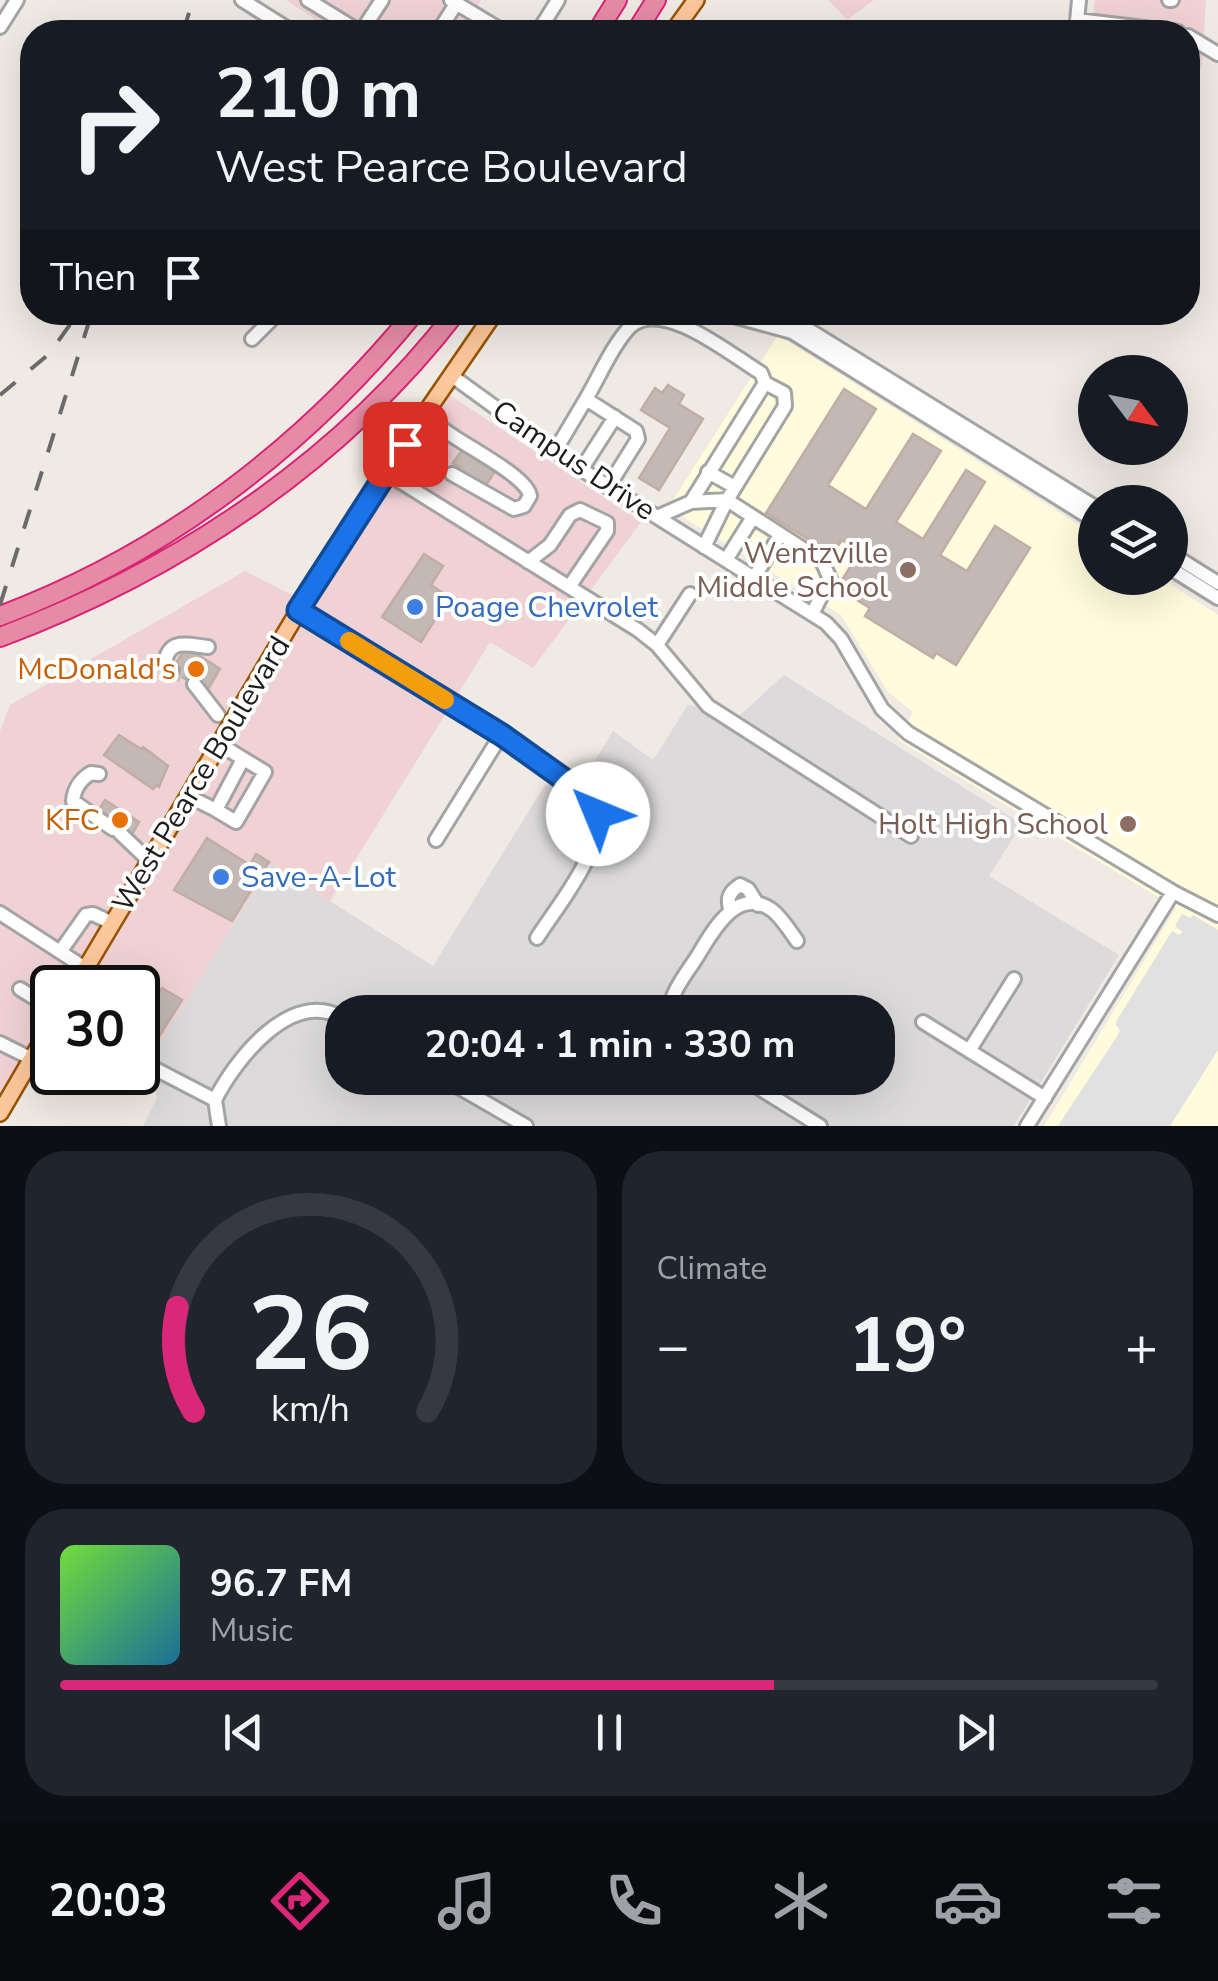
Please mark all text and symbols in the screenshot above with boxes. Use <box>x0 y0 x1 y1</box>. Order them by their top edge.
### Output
text: 210 m <box>215 46 421 142</box>
icon: right <box>50 60 180 190</box>
text: West Pearce Boulevard <box>215 137 688 198</box>
icon: arrive <box>156 250 211 305</box>
text: Then <box>50 252 136 303</box>
north arrow <box>1078 355 1188 465</box>
map controls <box>1078 355 1188 595</box>
street label: Campus Drive <box>484 391 663 530</box>
pin <box>363 402 448 487</box>
icon: arrive <box>378 417 433 472</box>
button: layers <box>1078 485 1188 595</box>
place label: Wentzville Middle School <box>696 533 888 608</box>
marker: Wentzville Middle School <box>897 559 919 581</box>
place label: Poage Chevrolet <box>435 587 659 628</box>
marker: Poage Chevrolet <box>404 596 426 618</box>
street label: West Pearce Boulevard <box>103 629 300 920</box>
place label: McDonald's <box>17 649 176 690</box>
marker: McDonald's <box>185 658 207 680</box>
position arrow <box>546 762 650 866</box>
place label: KFC <box>45 800 100 841</box>
place label: Holt High School <box>878 804 1108 845</box>
marker: KFC <box>109 809 131 831</box>
marker: Holt High School <box>1117 813 1139 835</box>
place label: Save-A-Lot <box>241 857 397 898</box>
marker: Save-A-Lot <box>210 866 232 888</box>
speed limit sign: 30 <box>30 965 160 1095</box>
text: 20:04 · 1 min · 330 m <box>425 1019 795 1070</box>
text: Climate <box>657 1247 767 1290</box>
text: 26 <box>248 1264 373 1406</box>
text: 19° <box>848 1295 966 1397</box>
text: − <box>657 1309 690 1384</box>
text: + <box>1125 1309 1158 1384</box>
text: km/h <box>271 1385 350 1434</box>
text: 96.7 FM <box>210 1558 352 1609</box>
text: Music <box>210 1609 293 1652</box>
icon: previous <box>216 1705 271 1760</box>
icon: pause <box>582 1705 637 1760</box>
icon: next <box>948 1705 1003 1760</box>
icon: directions <box>265 1866 335 1936</box>
icon: music <box>432 1866 502 1936</box>
icon: phone <box>599 1866 669 1936</box>
icon: climate <box>766 1866 836 1936</box>
icon: car <box>933 1866 1003 1936</box>
icon: filters <box>1099 1866 1169 1936</box>
text: 20:03 <box>48 1871 168 1932</box>

